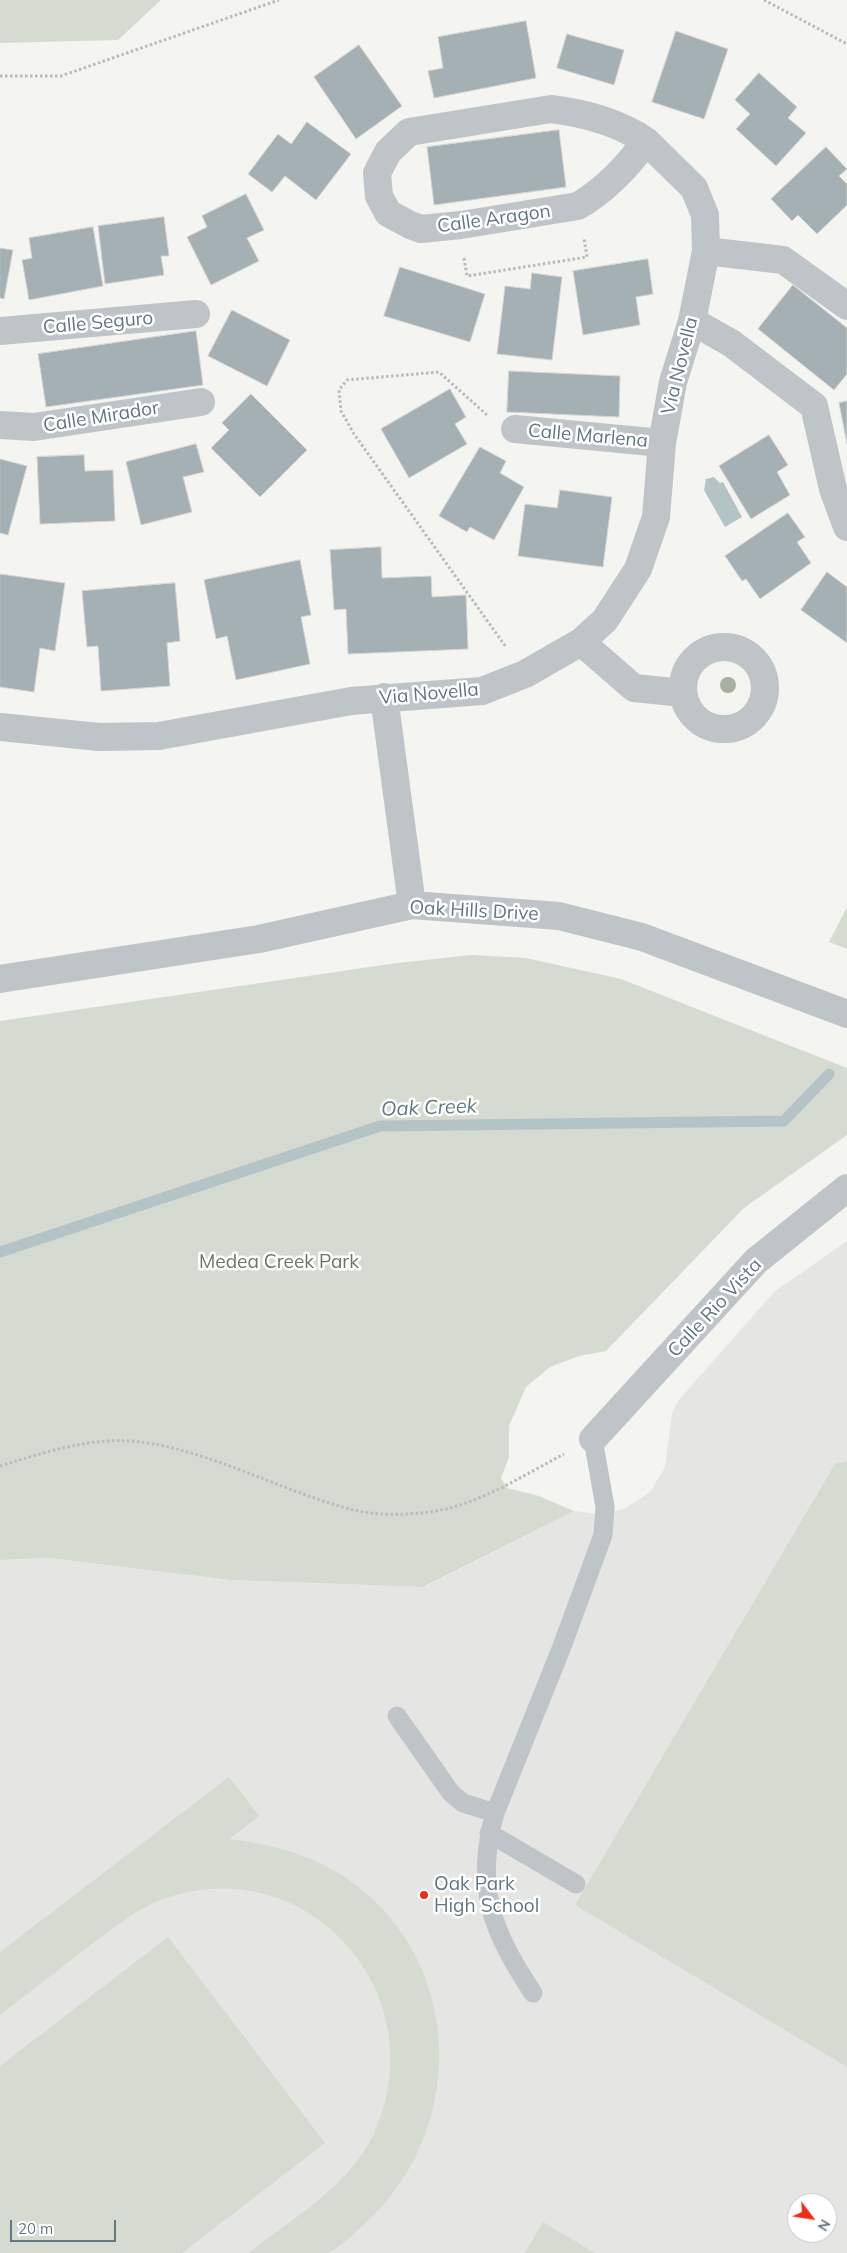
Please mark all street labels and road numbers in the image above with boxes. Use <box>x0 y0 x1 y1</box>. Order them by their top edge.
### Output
street label: Calle Aragon <box>436 200 552 238</box>
street label: Calle Seguro <box>42 307 154 339</box>
street label: Via Novella <box>657 315 703 417</box>
street label: Calle Mirador <box>42 397 160 437</box>
street label: Calle Marlena <box>527 419 649 453</box>
street label: Via Novella <box>378 678 480 710</box>
street label: Oak Hills Drive <box>409 896 539 926</box>
street label: Calle Rio Vista <box>663 1254 767 1362</box>

